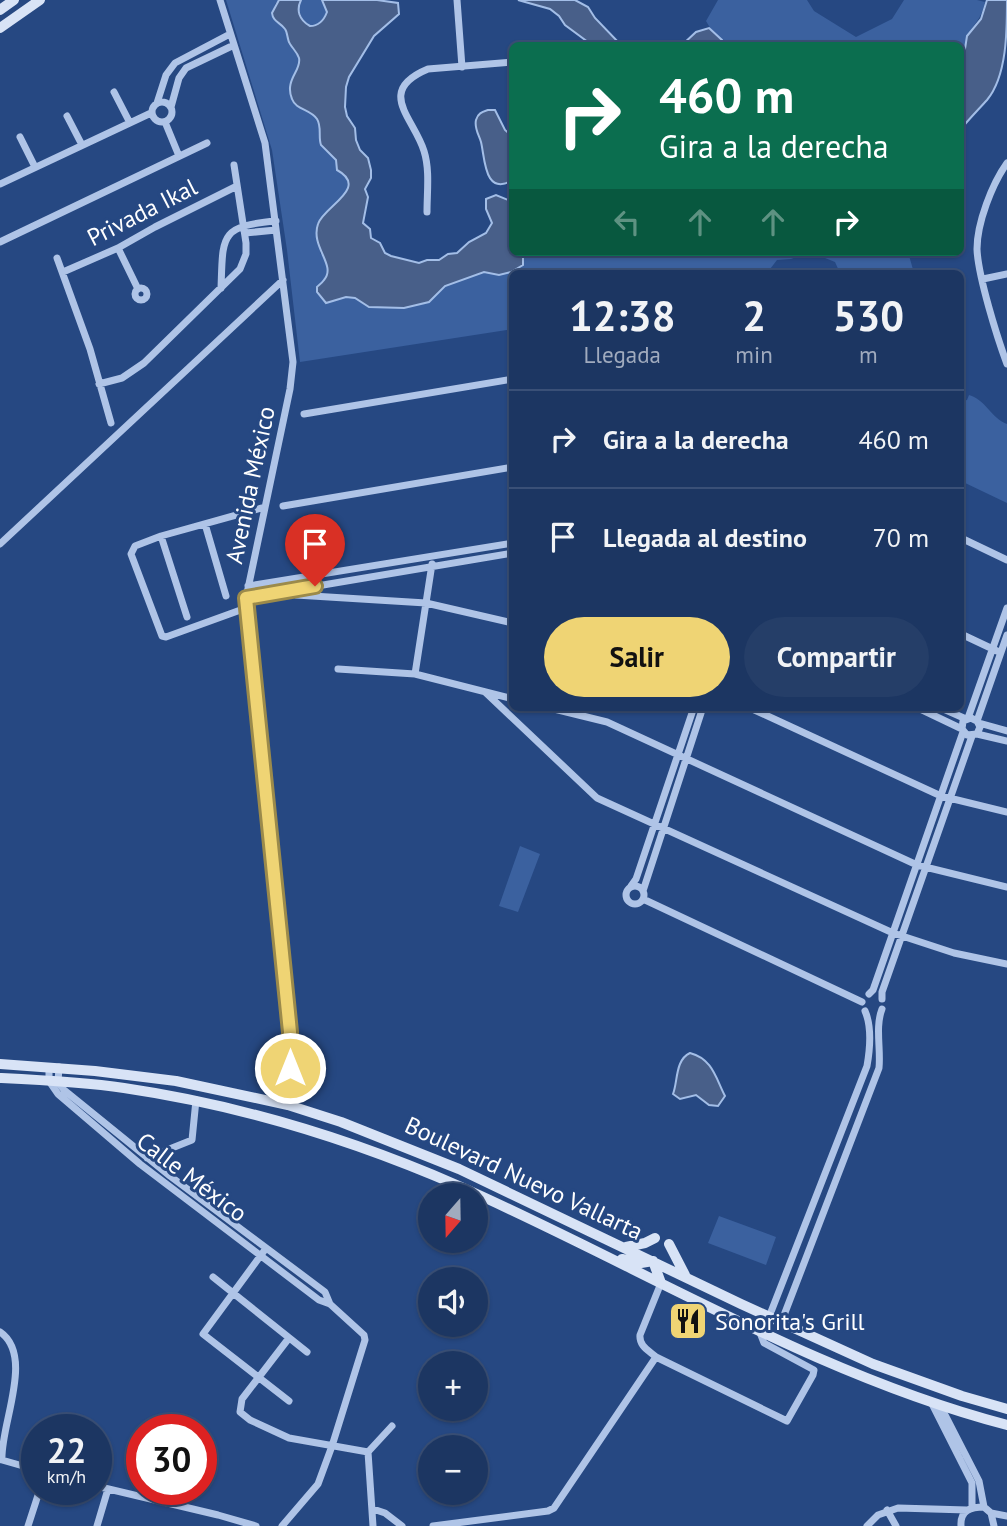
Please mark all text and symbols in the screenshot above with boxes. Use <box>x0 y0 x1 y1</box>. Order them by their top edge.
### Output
text: 460 m <box>659 63 794 127</box>
icon: right <box>544 70 635 161</box>
text: Gira a la derecha <box>659 125 889 167</box>
street label: Privada Ikal <box>82 171 202 253</box>
icon: left <box>608 203 646 241</box>
icon: ahead <box>681 203 719 241</box>
icon: ahead <box>754 203 792 241</box>
icon: right <box>827 203 865 241</box>
text: 12:38 <box>569 288 675 343</box>
text: 2 <box>742 288 766 343</box>
text: 530 <box>833 288 904 343</box>
text: Llegada <box>583 340 661 369</box>
text: min <box>735 340 773 369</box>
text: m <box>859 340 878 369</box>
street label: Avenida México <box>218 404 282 566</box>
icon: right <box>544 420 582 458</box>
text: Gira a la derecha <box>603 423 789 456</box>
text: 460 m <box>858 423 929 456</box>
pin <box>285 514 345 586</box>
icon: arrive <box>544 518 582 556</box>
text: Llegada al destino <box>603 521 807 554</box>
text: 70 m <box>873 521 929 554</box>
icon: arrive <box>296 525 334 563</box>
button: Salir <box>544 617 730 697</box>
button: Compartir <box>744 617 929 697</box>
position arrow <box>253 1031 327 1105</box>
street label: Boulevard Nuevo Vallarta <box>400 1109 648 1247</box>
street label: Calle México <box>131 1125 253 1229</box>
north arrow <box>418 1183 488 1253</box>
map controls <box>418 1183 488 1505</box>
button: sound <box>418 1267 488 1337</box>
restaurant icon: Sonorita's Grill <box>667 1300 709 1342</box>
place label: Sonorita's Grill <box>715 1306 865 1337</box>
button: + <box>418 1351 488 1421</box>
speed limit sign: 30 <box>126 1414 217 1505</box>
text: 22 <box>47 1427 86 1473</box>
button: − <box>418 1435 488 1505</box>
text: km/h <box>47 1465 86 1488</box>

